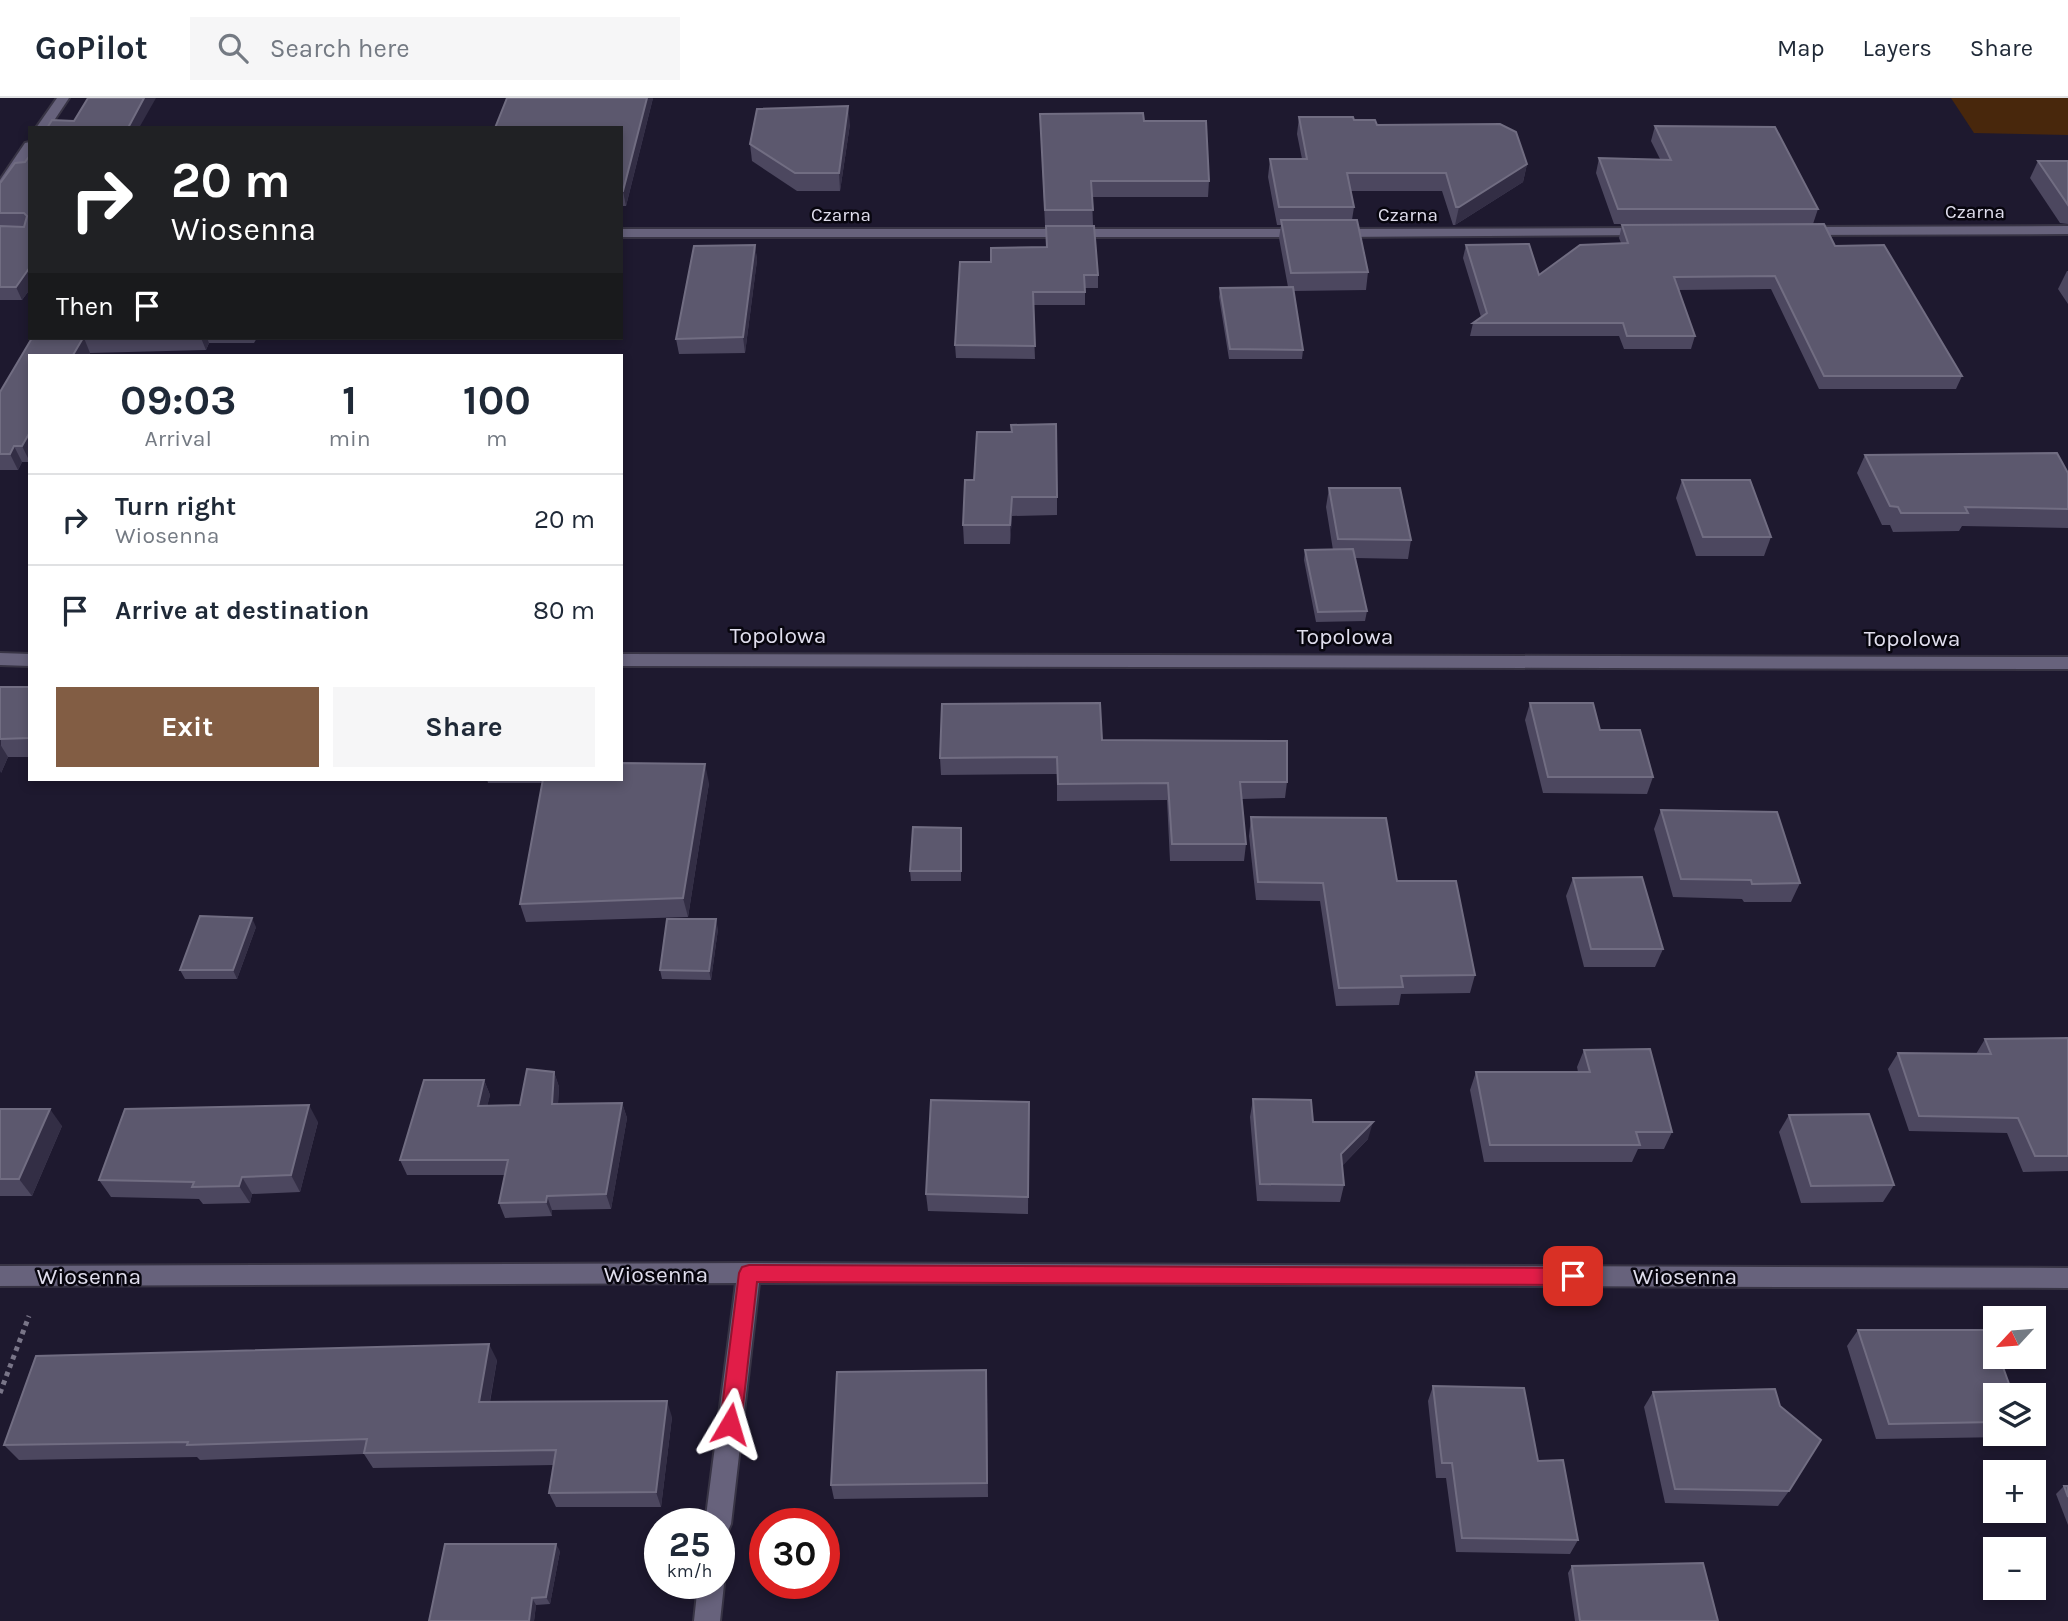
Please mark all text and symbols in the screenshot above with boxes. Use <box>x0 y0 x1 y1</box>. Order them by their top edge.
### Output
search box <box>190 17 680 80</box>
text: GoPilot <box>35 29 148 67</box>
icon: search <box>214 29 252 67</box>
text: Search here <box>270 33 410 64</box>
text: Map <box>1777 34 1825 62</box>
text: Layers <box>1863 34 1932 62</box>
text: Share <box>1970 34 2033 62</box>
text: 20 m <box>171 152 291 209</box>
icon: right <box>56 154 147 245</box>
street label: Czarna <box>1945 201 2005 223</box>
street label: Czarna <box>811 204 871 226</box>
street label: Czarna <box>1378 204 1438 226</box>
text: Wiosenna <box>171 211 316 248</box>
icon: arrive <box>128 287 166 325</box>
text: Then <box>56 291 114 322</box>
text: 09:03 <box>120 375 236 425</box>
text: 1 <box>342 375 357 425</box>
text: 100 <box>463 375 531 425</box>
text: Arrival <box>145 425 212 452</box>
text: min <box>328 425 371 452</box>
text: m <box>486 425 508 452</box>
text: Turn right <box>115 491 236 522</box>
icon: right <box>56 501 94 539</box>
text: 20 m <box>534 504 595 535</box>
text: Wiosenna <box>115 522 219 549</box>
icon: arrive <box>56 592 94 630</box>
text: Arrive at destination <box>115 595 369 626</box>
text: 80 m <box>533 595 595 626</box>
street label: Topolowa <box>730 622 826 649</box>
street label: Topolowa <box>1297 623 1393 650</box>
street label: Topolowa <box>1864 625 1960 652</box>
button: Exit <box>56 687 319 767</box>
button: Share <box>333 687 595 767</box>
pin <box>1543 1246 1603 1306</box>
icon: arrive <box>1554 1257 1592 1295</box>
street label: Wiosenna <box>604 1261 708 1288</box>
street label: Wiosenna <box>37 1263 141 1290</box>
street label: Wiosenna <box>1633 1263 1737 1290</box>
north arrow <box>1983 1306 2046 1368</box>
map controls <box>1983 1306 2046 1600</box>
button: layers <box>1983 1383 2046 1446</box>
position arrow <box>693 1387 767 1461</box>
button: + <box>1983 1460 2046 1523</box>
speed limit sign: 30 <box>749 1508 840 1599</box>
text: 25 <box>669 1524 710 1565</box>
button: − <box>1983 1537 2046 1600</box>
text: km/h <box>667 1560 712 1582</box>

